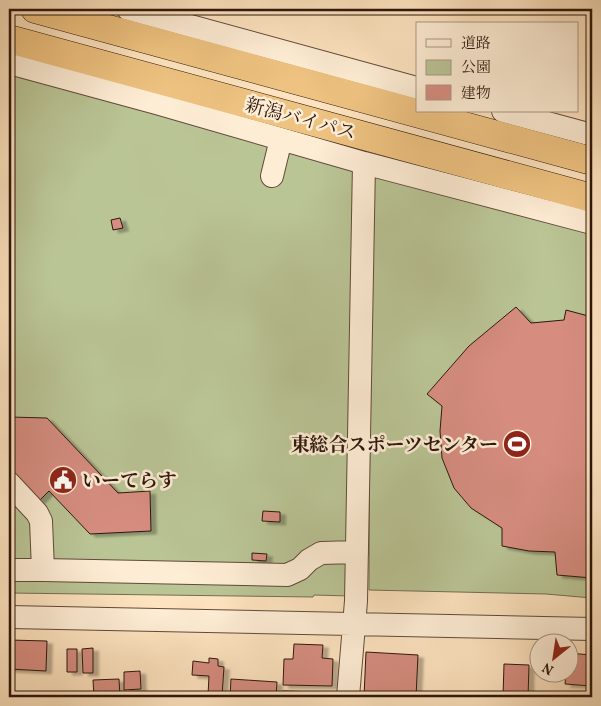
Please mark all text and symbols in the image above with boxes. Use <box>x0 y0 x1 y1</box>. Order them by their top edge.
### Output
legend <box>416 22 578 112</box>
text: 道路 <box>461 34 491 55</box>
text: 公園 <box>461 58 491 79</box>
text: 建物 <box>461 84 491 105</box>
street label: 新潟バイパス <box>242 93 359 147</box>
sports icon: 東総合スポーツセンター <box>502 429 532 459</box>
place label: 東総合スポーツセンター <box>291 433 498 459</box>
public building icon: いーてらす <box>48 465 78 495</box>
place label: いーてらす <box>82 469 177 495</box>
north arrow <box>528 634 578 684</box>
text: N <box>539 657 557 679</box>

